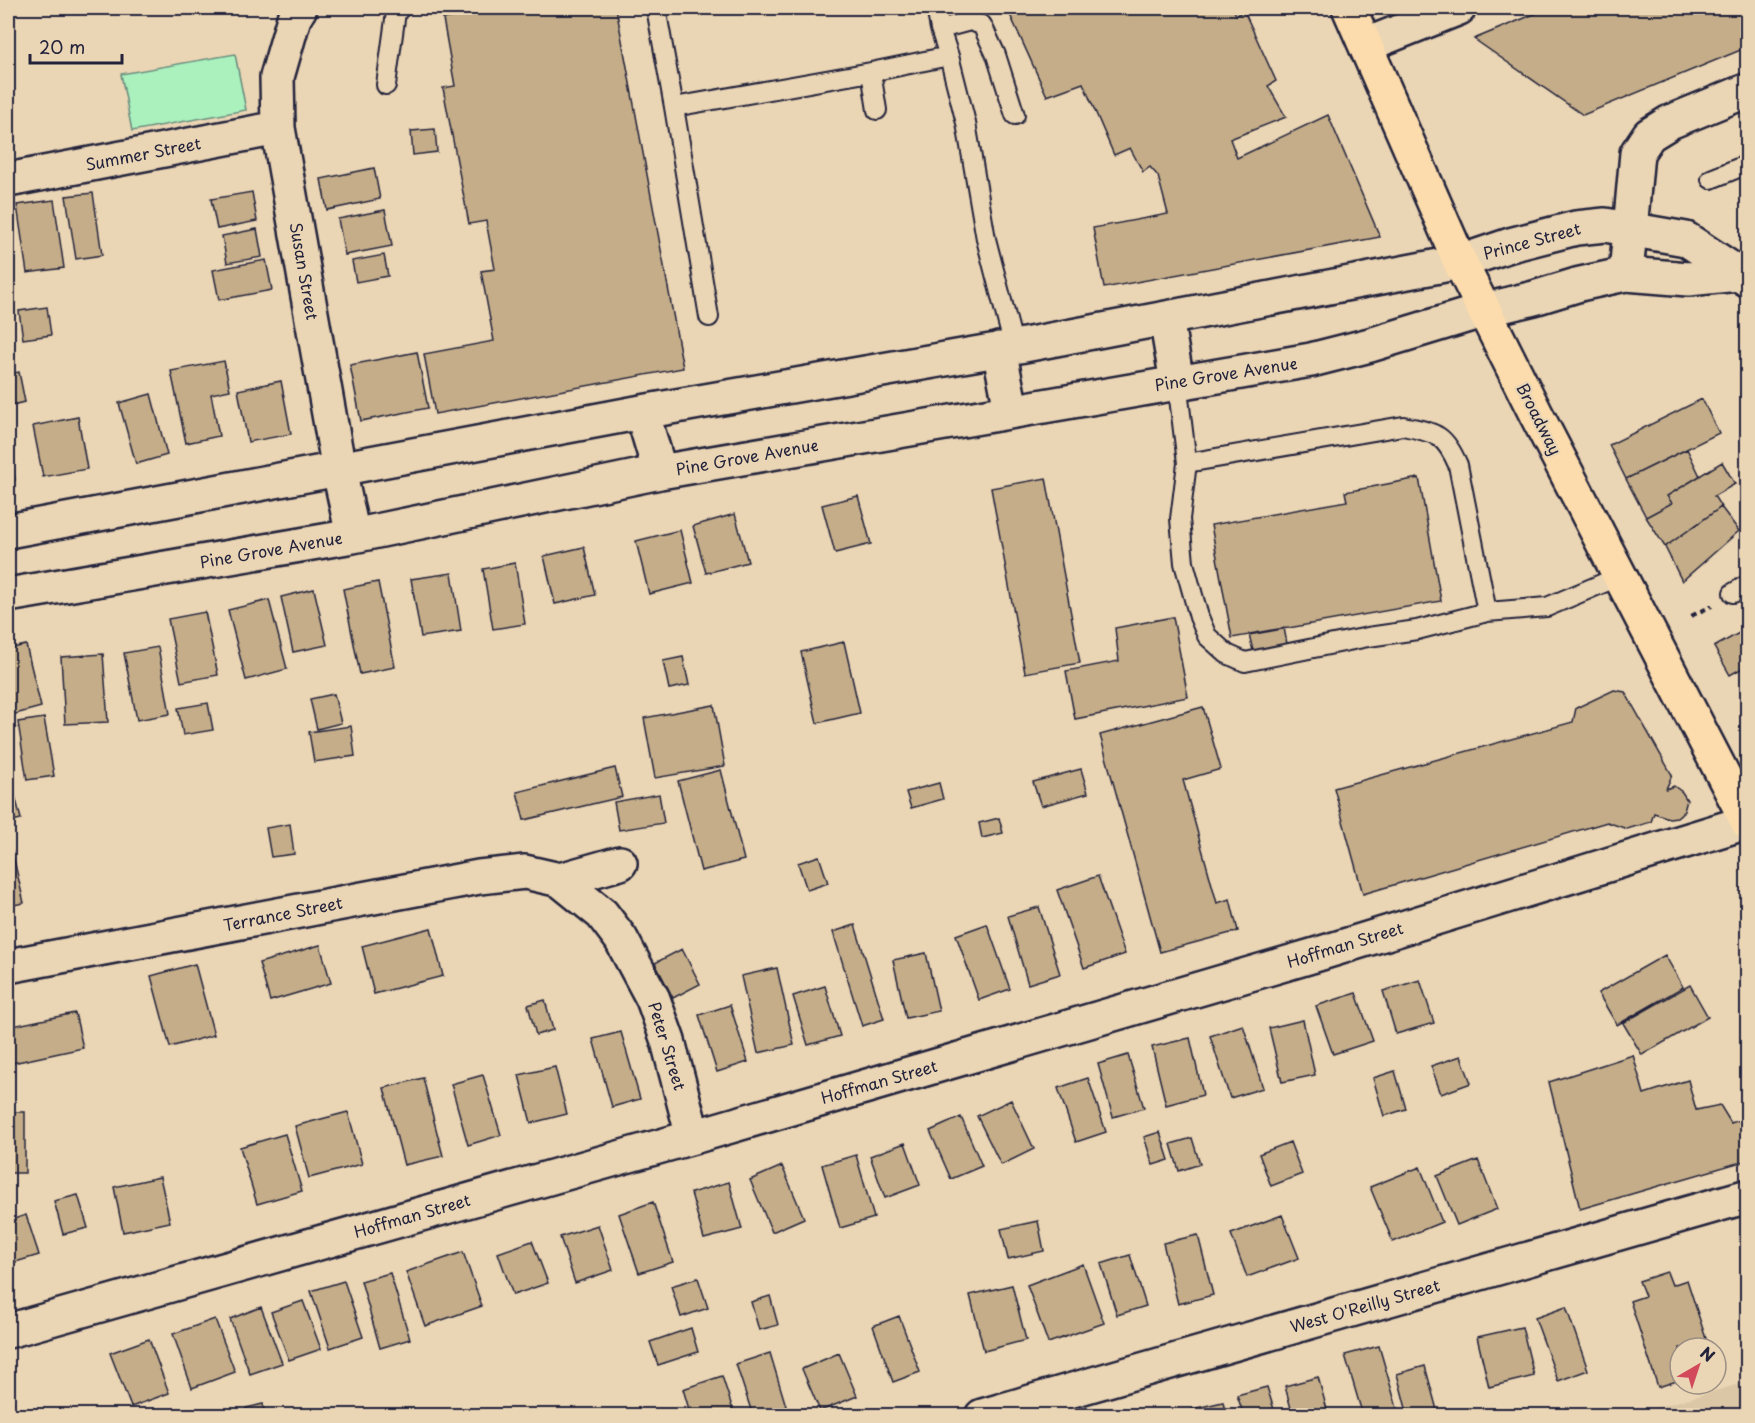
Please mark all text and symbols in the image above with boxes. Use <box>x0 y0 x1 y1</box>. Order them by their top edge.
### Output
scale bar <box>30 27 122 65</box>
text: 20 m <box>39 33 85 60</box>
street label: Summer Street <box>83 130 203 176</box>
street label: Prince Street <box>1480 215 1583 265</box>
street label: Susan Street <box>285 220 325 322</box>
street label: Pine Grove Avenue <box>1153 350 1299 396</box>
street label: Broadway <box>1511 378 1568 459</box>
street label: Pine Grove Avenue <box>674 432 820 480</box>
street label: Pine Grove Avenue <box>198 525 344 573</box>
street label: Terrance Street <box>221 890 345 936</box>
street label: Hoffman Street <box>1284 915 1406 973</box>
street label: Peter Street <box>643 998 693 1093</box>
street label: Hoffman Street <box>818 1053 940 1109</box>
street label: Hoffman Street <box>351 1187 473 1243</box>
street label: West O'Reilly Street <box>1287 1272 1443 1338</box>
north arrow <box>1668 1336 1728 1396</box>
text: N <box>1696 1340 1721 1367</box>

